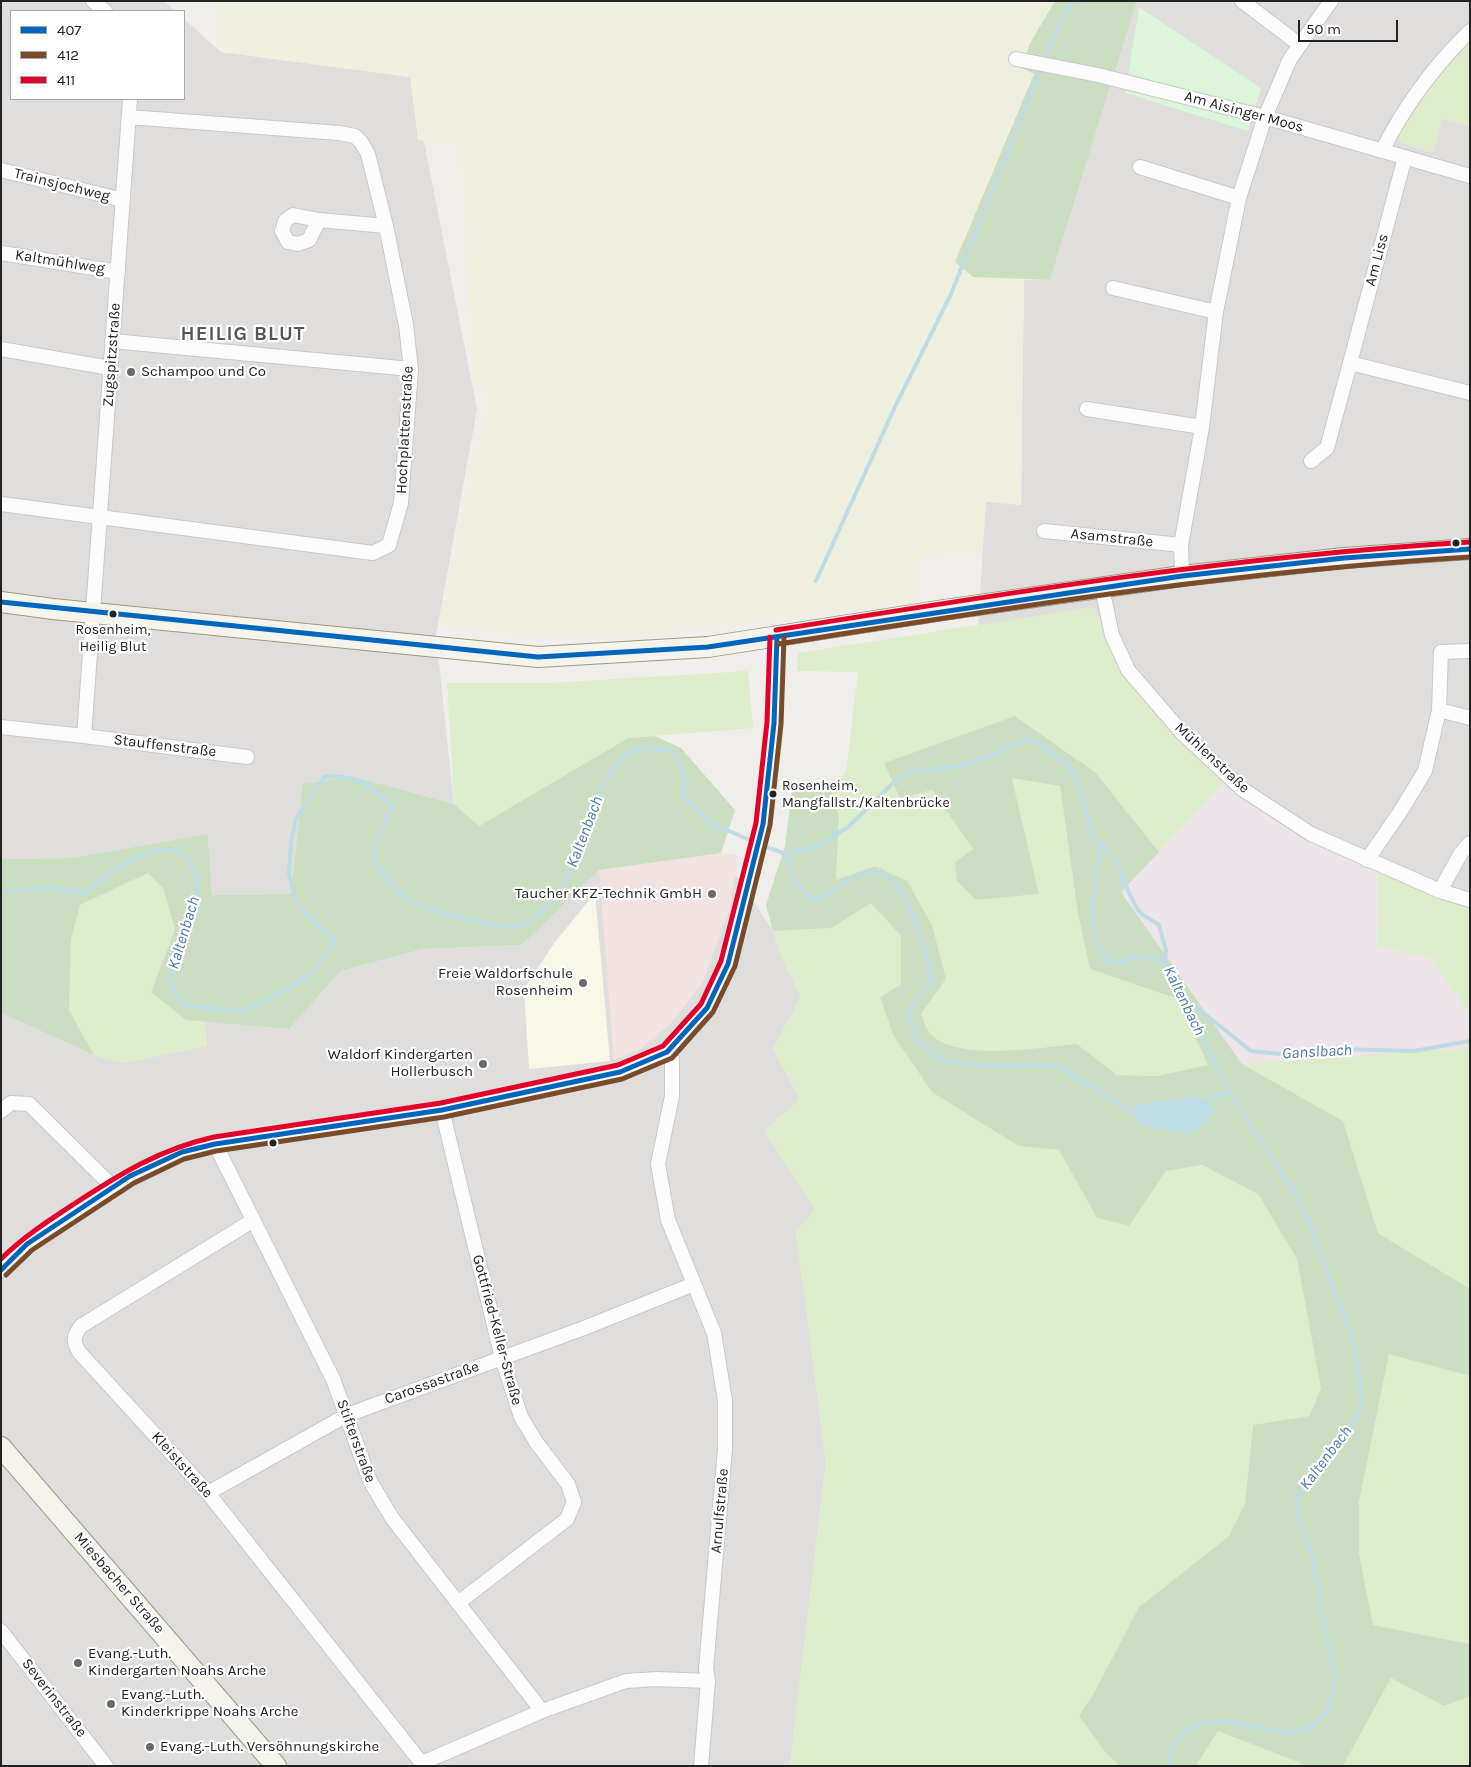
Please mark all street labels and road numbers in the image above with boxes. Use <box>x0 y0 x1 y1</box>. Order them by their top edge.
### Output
street label: Am Aisinger Moos <box>1182 87 1306 137</box>
street label: Trainsjochweg <box>12 164 112 206</box>
street label: Am Liss <box>1361 232 1393 288</box>
street label: Kaltmühlweg <box>14 246 106 278</box>
street label: Zugspitzstraße <box>99 302 125 408</box>
street label: Hochplattenstraße <box>393 365 417 495</box>
street label: Asamstraße <box>1070 525 1154 551</box>
street label: Mühlenstraße <box>1171 719 1253 797</box>
street label: Stauffenstraße <box>113 731 217 761</box>
street label: Gottfried-Keller-Straße <box>468 1253 526 1407</box>
street label: Carossastraße <box>382 1358 482 1408</box>
street label: Stifterstraße <box>333 1397 379 1485</box>
street label: Kleiststraße <box>148 1428 216 1502</box>
street label: Arnulfstraße <box>707 1468 733 1554</box>
street label: Miesbacher Straße <box>70 1529 168 1637</box>
street label: Severinstraße <box>18 1655 90 1741</box>

